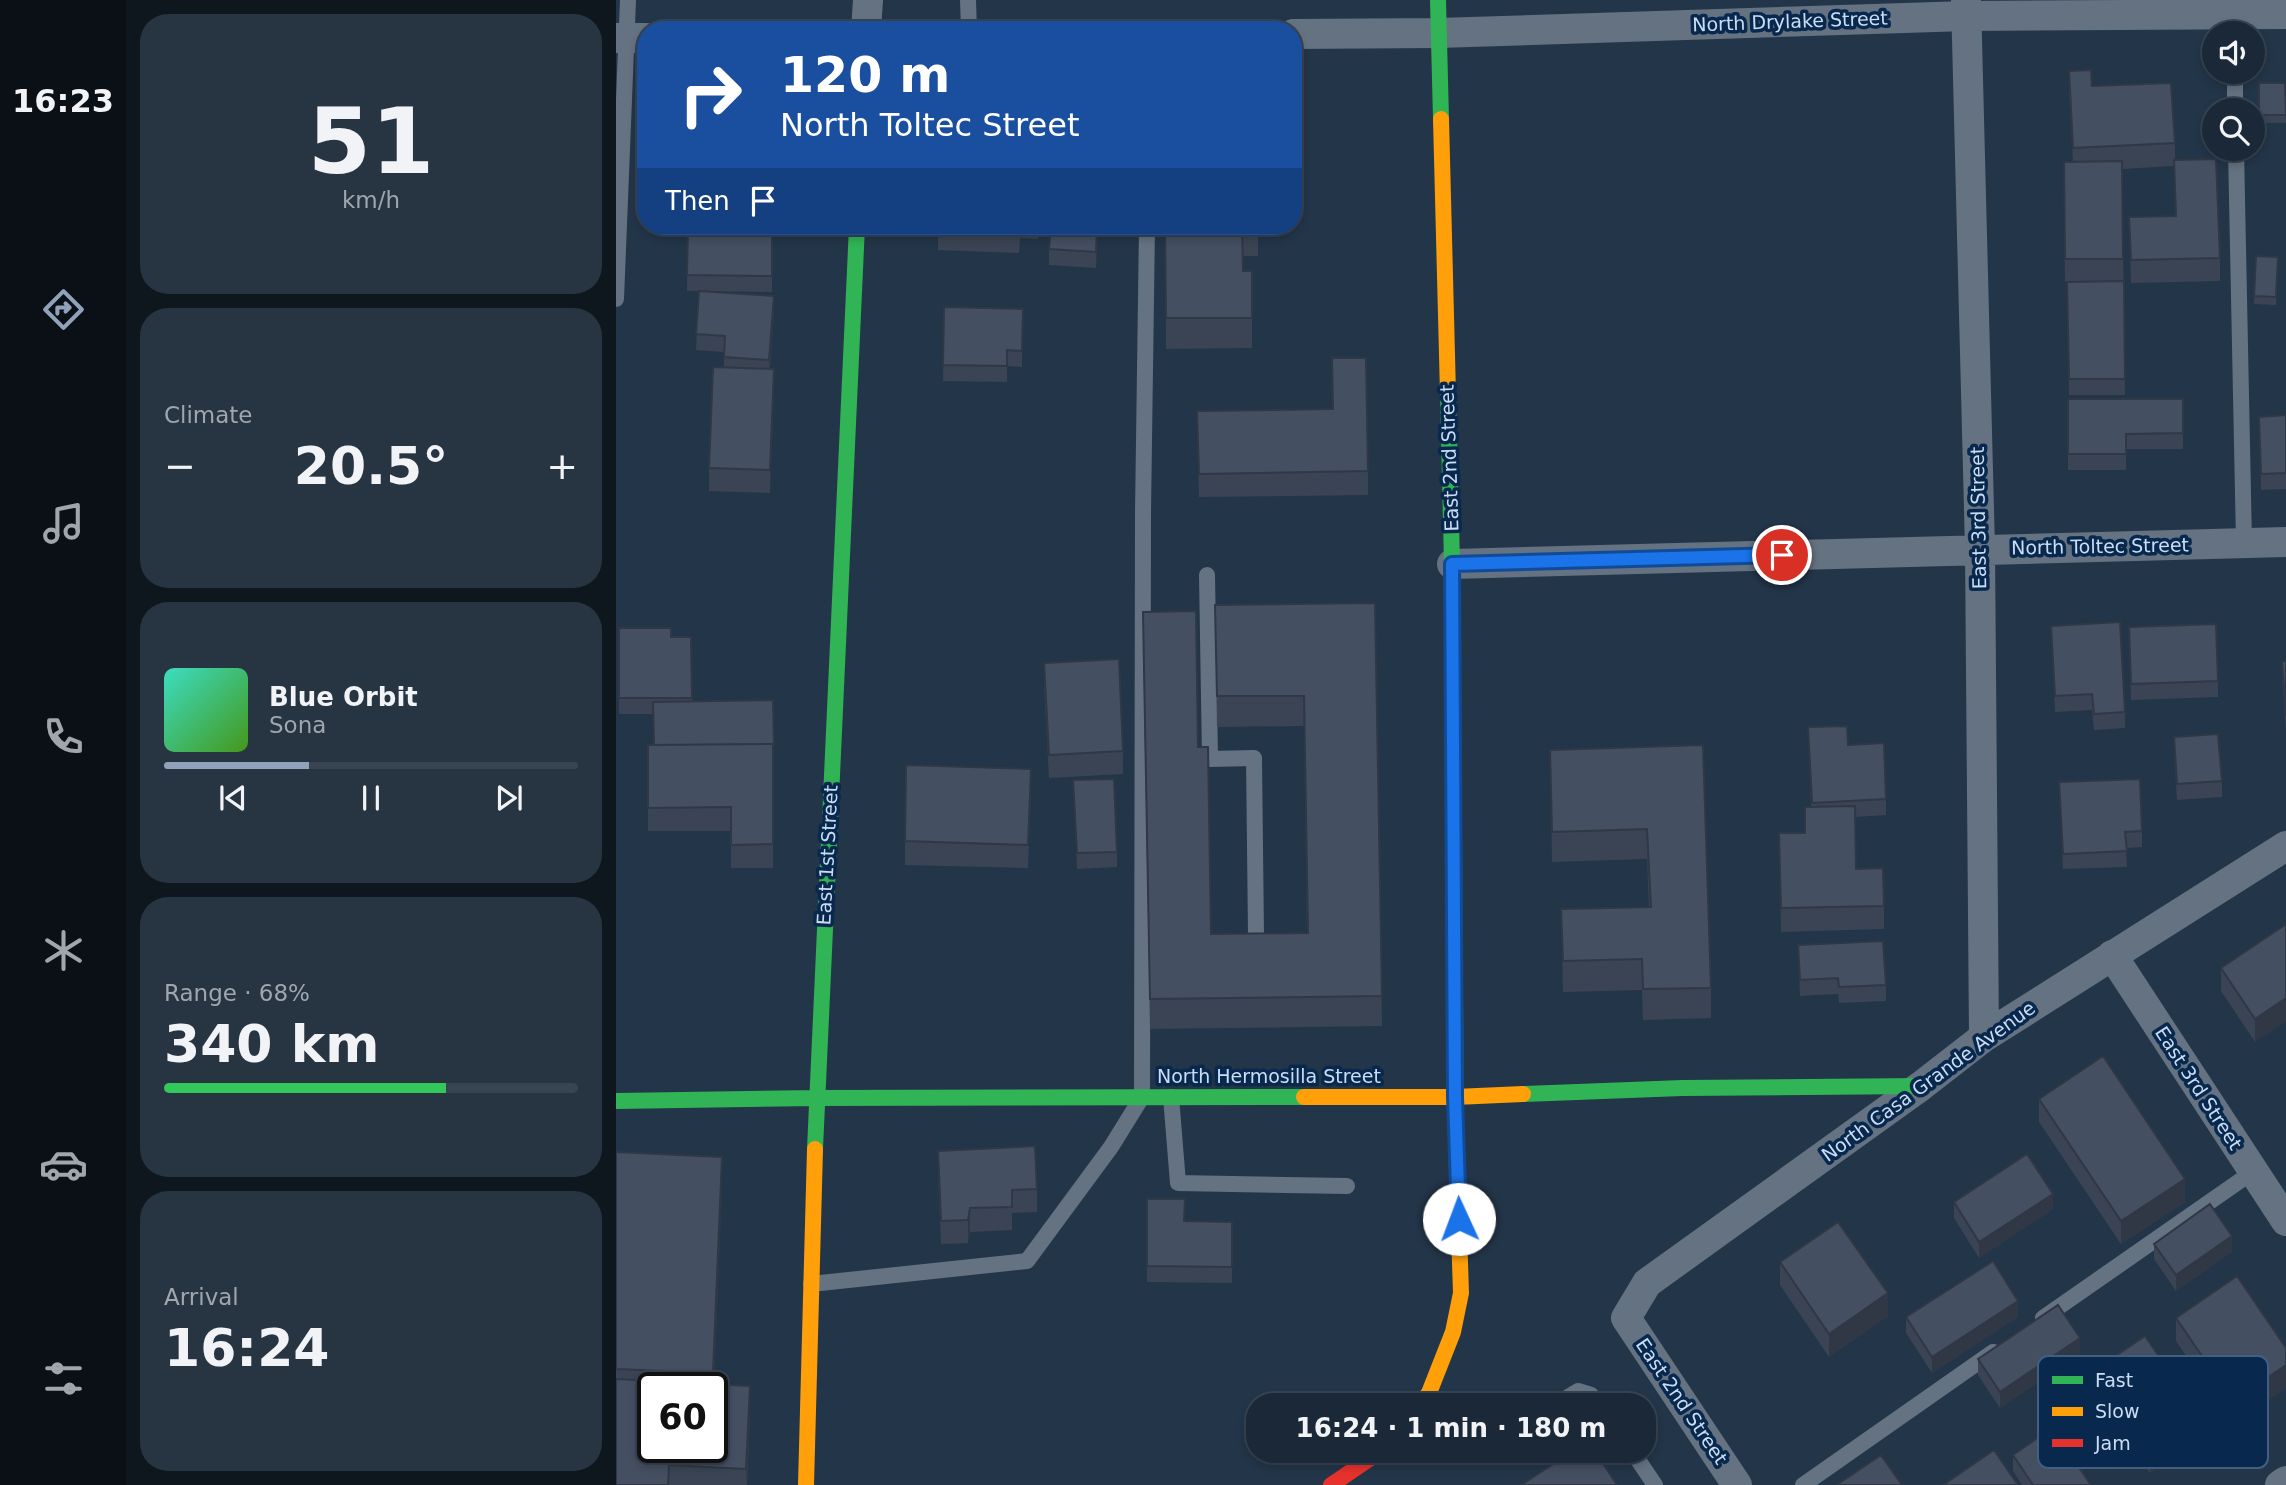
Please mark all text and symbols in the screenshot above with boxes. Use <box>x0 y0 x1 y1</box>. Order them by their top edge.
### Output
street label: North Drylake Street <box>1692 7 1888 35</box>
map controls <box>2202 21 2265 161</box>
button: sound <box>2202 21 2265 84</box>
text: 120 m <box>780 47 950 104</box>
icon: right <box>665 49 756 140</box>
text: 16:23 <box>12 82 114 120</box>
text: 51 <box>308 89 434 194</box>
button: search <box>2202 98 2265 161</box>
text: North Toltec Street <box>780 106 1079 144</box>
icon: arrive <box>744 182 782 220</box>
text: Then <box>665 186 730 216</box>
text: km/h <box>342 187 400 213</box>
icon: directions <box>39 285 88 334</box>
street label: East 2nd Street <box>1435 384 1463 532</box>
text: Climate <box>164 402 253 428</box>
text: 20.5° <box>294 436 448 496</box>
text: − <box>164 444 196 488</box>
text: + <box>546 444 578 488</box>
street label: East 3rd Street <box>1966 447 1990 589</box>
icon: music <box>39 499 88 548</box>
pin <box>1752 525 1812 585</box>
street label: North Toltec Street <box>2011 533 2189 559</box>
icon: arrive <box>1763 536 1801 574</box>
text: Blue Orbit <box>269 682 418 712</box>
icon: phone <box>39 712 88 761</box>
text: Sona <box>269 712 326 738</box>
icon: previous <box>214 779 252 817</box>
icon: pause <box>352 779 390 817</box>
icon: next <box>490 779 528 817</box>
street label: East 1st Street <box>812 784 842 926</box>
icon: climate <box>39 926 88 975</box>
text: Range · 68% <box>164 980 310 1006</box>
street label: North Casa Grande Avenue <box>1817 996 2039 1166</box>
text: 340 km <box>164 1014 379 1074</box>
street label: East 3rd Street <box>2151 1022 2247 1154</box>
street label: North Hermosilla Street <box>1157 1065 1381 1087</box>
icon: car <box>39 1140 88 1189</box>
position arrow <box>1422 1182 1496 1256</box>
text: Arrival <box>164 1284 239 1310</box>
text: 16:24 <box>164 1318 330 1378</box>
street label: East 2nd Street <box>1632 1334 1732 1468</box>
icon: filters <box>39 1354 88 1403</box>
legend <box>2038 1356 2268 1468</box>
text: Fast <box>2095 1369 2133 1391</box>
speed limit sign: 60 <box>637 1372 728 1463</box>
text: Slow <box>2095 1400 2140 1422</box>
text: 16:24 · 1 min · 180 m <box>1296 1413 1606 1443</box>
text: Jam <box>2094 1432 2131 1454</box>

